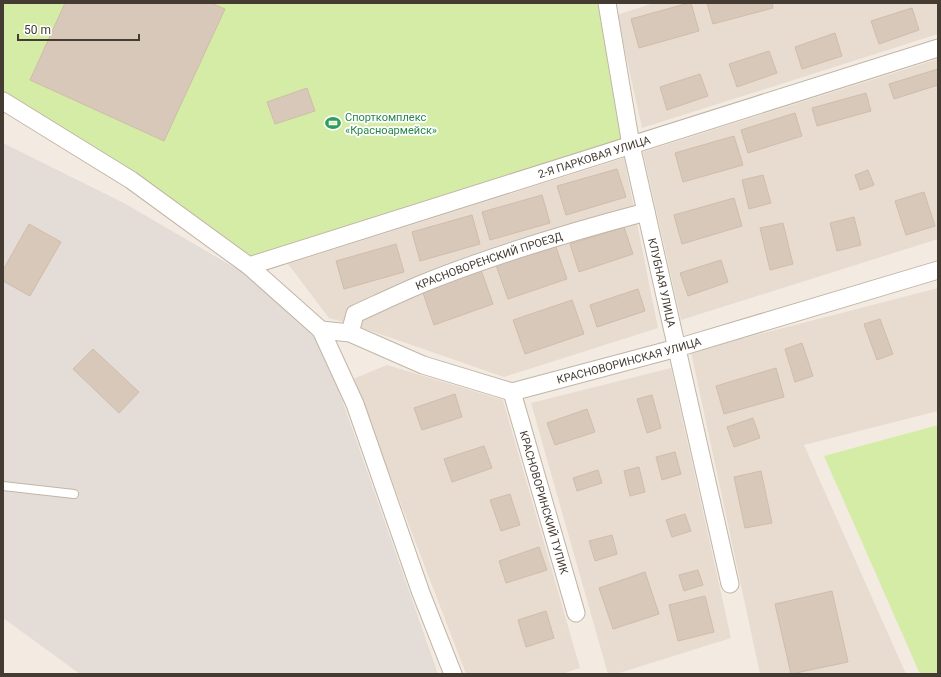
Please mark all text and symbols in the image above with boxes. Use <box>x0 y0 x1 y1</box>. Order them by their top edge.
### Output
scale bar <box>18 16 139 42</box>
text: 50 m <box>24 23 51 37</box>
place label: Спорткомплекс «Красноармейск» <box>345 111 437 137</box>
sports icon: Спорткомплекс «Красноармейск» <box>324 114 342 132</box>
street label: 2-Я ПАРКОВАЯ УЛИЦА <box>536 133 653 181</box>
street label: КРАСНОВОРЕНСКИЙ ПРОЕЗД <box>414 229 564 292</box>
street label: КЛУБНАЯ УЛИЦА <box>646 237 679 329</box>
street label: КРАСНОВОРИНСКАЯ УЛИЦА <box>555 334 703 386</box>
street label: КРАСНОВОРИНСКИЙ ТУПИК <box>517 429 571 577</box>

